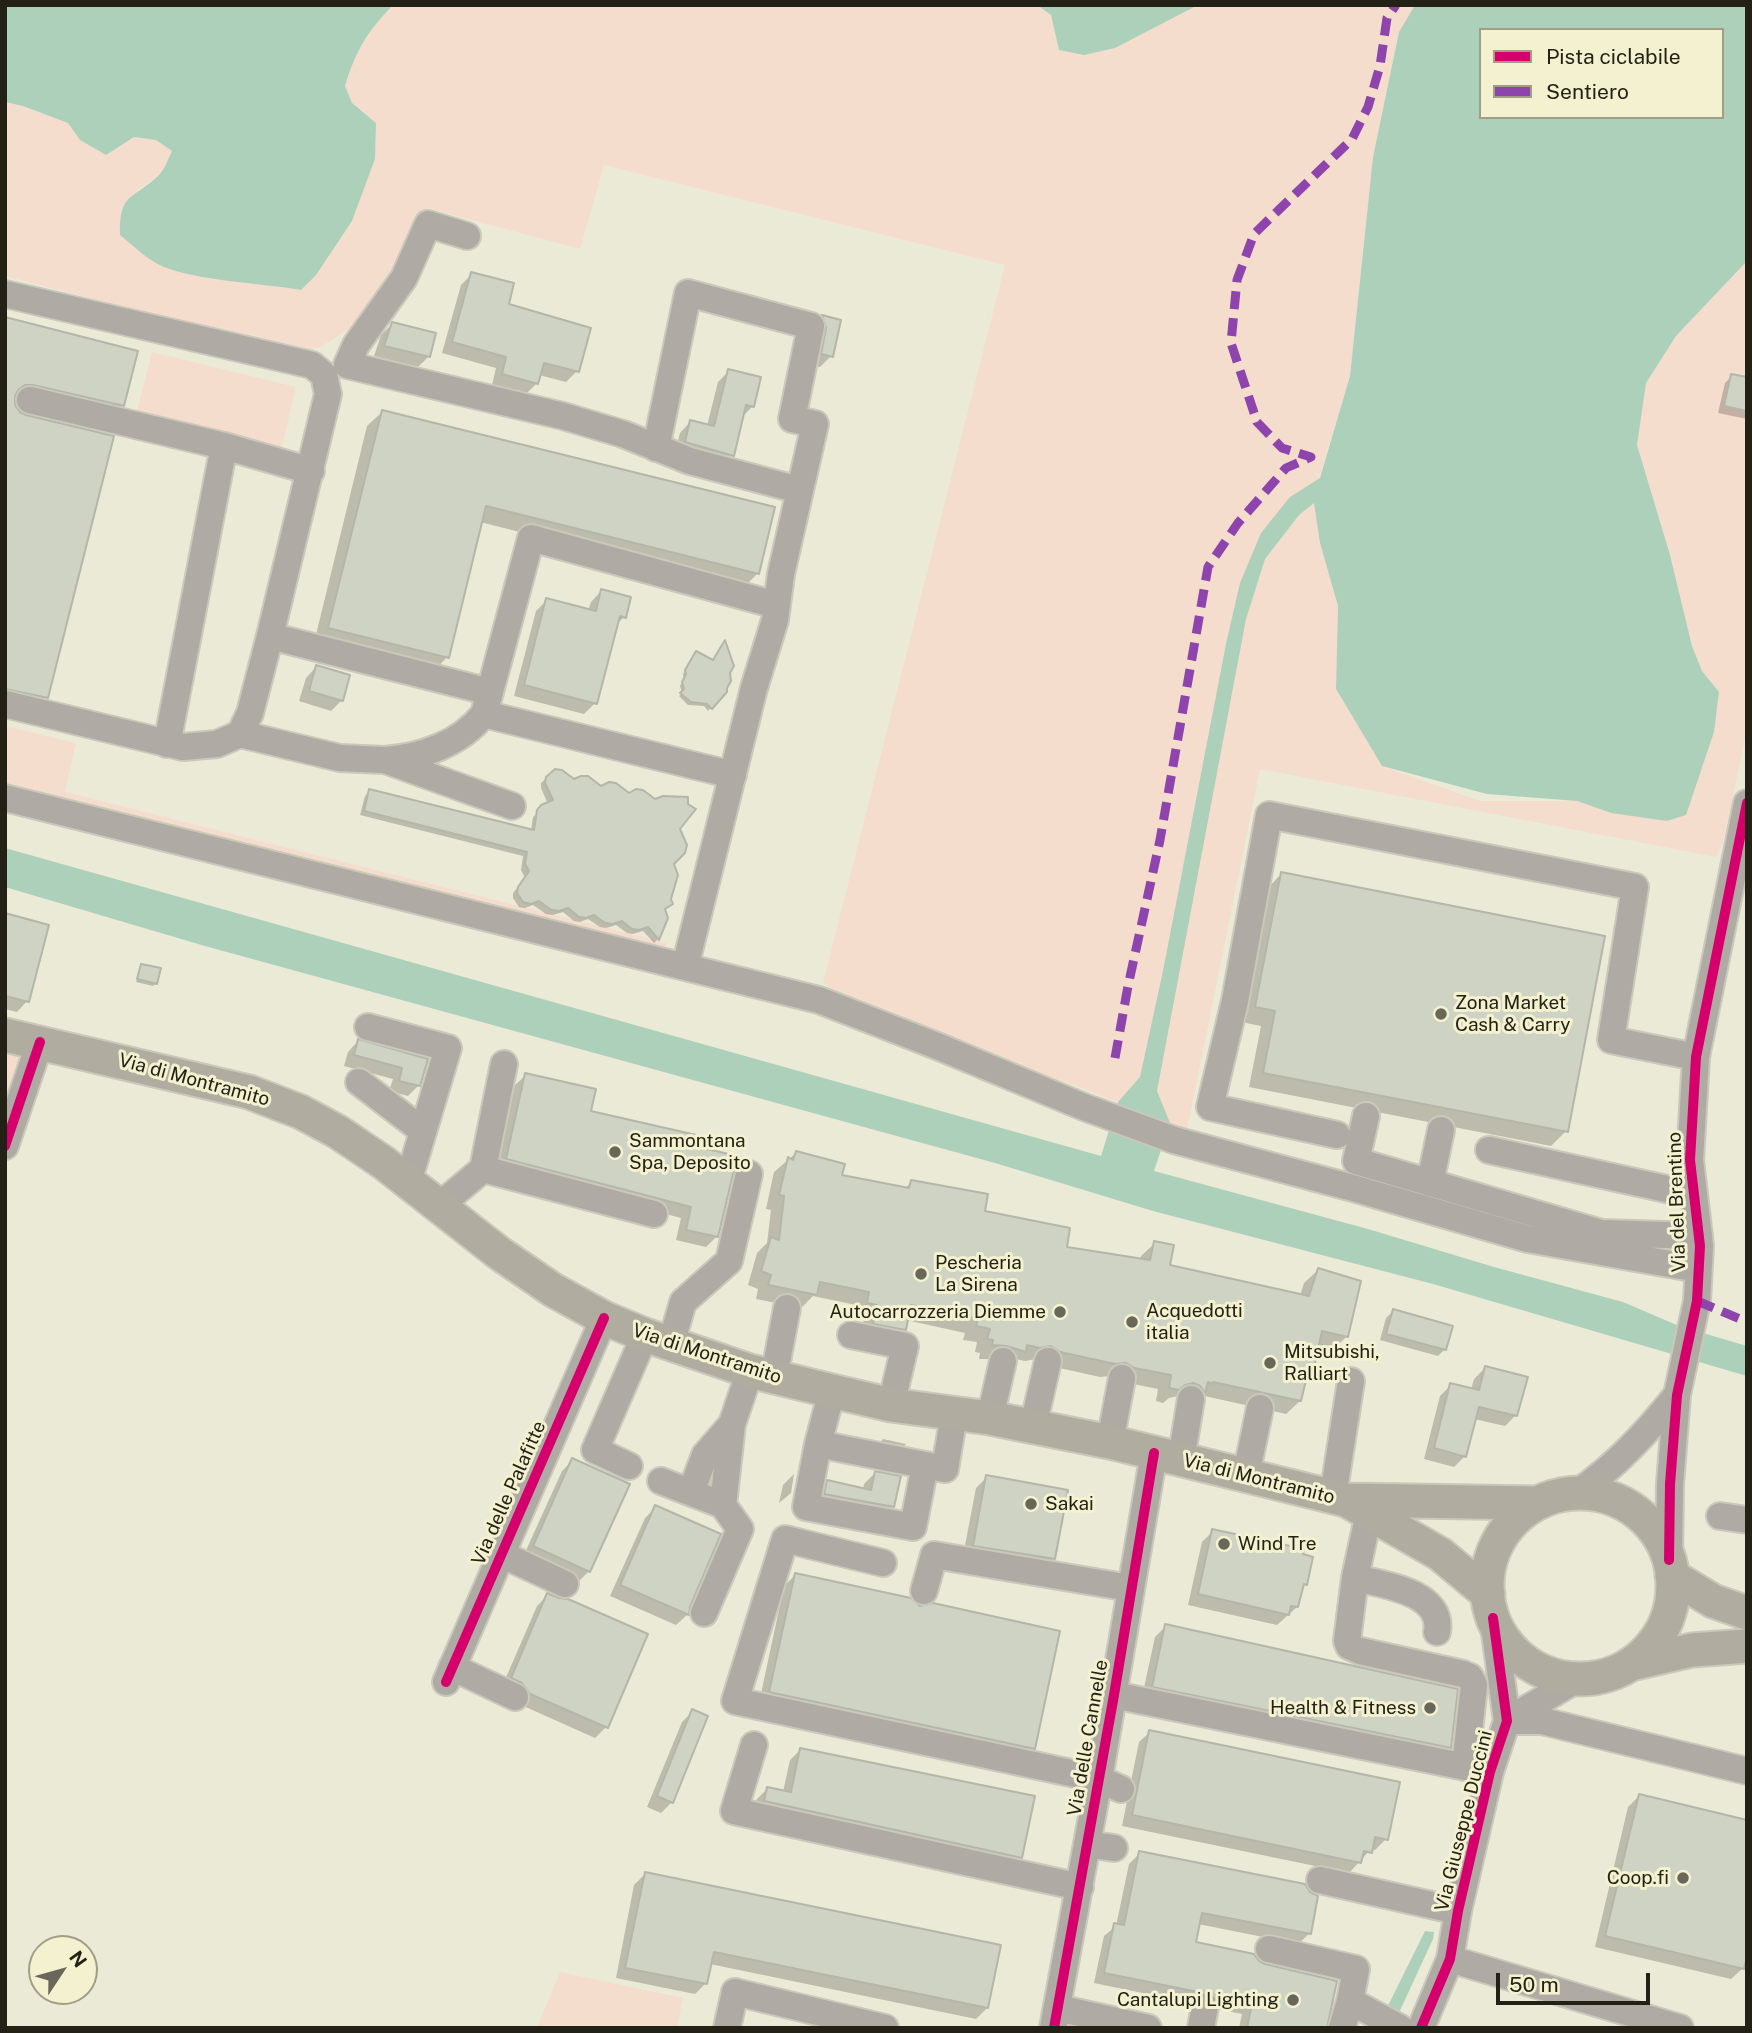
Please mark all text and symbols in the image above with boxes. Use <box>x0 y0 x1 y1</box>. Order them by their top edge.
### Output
legend <box>1479 28 1724 119</box>
text: Pista ciclabile <box>1546 44 1681 69</box>
text: Sentiero <box>1546 79 1629 104</box>
place label: Zona Market Cash & Carry <box>1455 992 1570 1036</box>
marker: Zona Market Cash & Carry <box>1433 1006 1449 1022</box>
street label: Via di Montramito <box>116 1049 272 1111</box>
place label: Sammontana Spa, Deposito <box>629 1130 751 1174</box>
street label: Via del Brentino <box>1663 1131 1691 1273</box>
marker: Sammontana Spa, Deposito <box>607 1144 623 1160</box>
place label: Pescheria La Sirena <box>935 1252 1022 1296</box>
marker: Pescheria La Sirena <box>913 1266 929 1282</box>
place label: Acquedotti italia <box>1146 1300 1243 1344</box>
place label: Autocarrozzeria Diemme <box>829 1301 1046 1323</box>
marker: Autocarrozzeria Diemme <box>1052 1304 1068 1320</box>
marker: Acquedotti italia <box>1124 1314 1140 1330</box>
street label: Via di Montramito <box>630 1319 784 1389</box>
place label: Mitsubishi, Ralliart <box>1284 1341 1380 1385</box>
marker: Mitsubishi, Ralliart <box>1262 1355 1278 1371</box>
street label: Via delle Palafitte <box>467 1417 551 1569</box>
street label: Via di Montramito <box>1181 1449 1337 1509</box>
place label: Sakai <box>1045 1493 1094 1515</box>
marker: Sakai <box>1023 1496 1039 1512</box>
place label: Wind Tre <box>1238 1533 1317 1555</box>
marker: Wind Tre <box>1216 1536 1232 1552</box>
street label: Via delle Cannelle <box>1063 1658 1113 1818</box>
place label: Health & Fitness <box>1270 1697 1416 1719</box>
marker: Health & Fitness <box>1422 1700 1438 1716</box>
street label: Via Giuseppe Duccini <box>1430 1728 1498 1914</box>
place label: Coop.fi <box>1607 1867 1669 1889</box>
marker: Coop.fi <box>1675 1870 1691 1886</box>
north arrow <box>28 1935 98 2005</box>
text: N <box>65 1946 92 1971</box>
scale bar <box>1500 1960 1654 2004</box>
text: 50 m <box>1509 1972 1559 1997</box>
place label: Cantalupi Lighting <box>1117 1989 1279 2011</box>
marker: Cantalupi Lighting <box>1285 1992 1301 2008</box>

